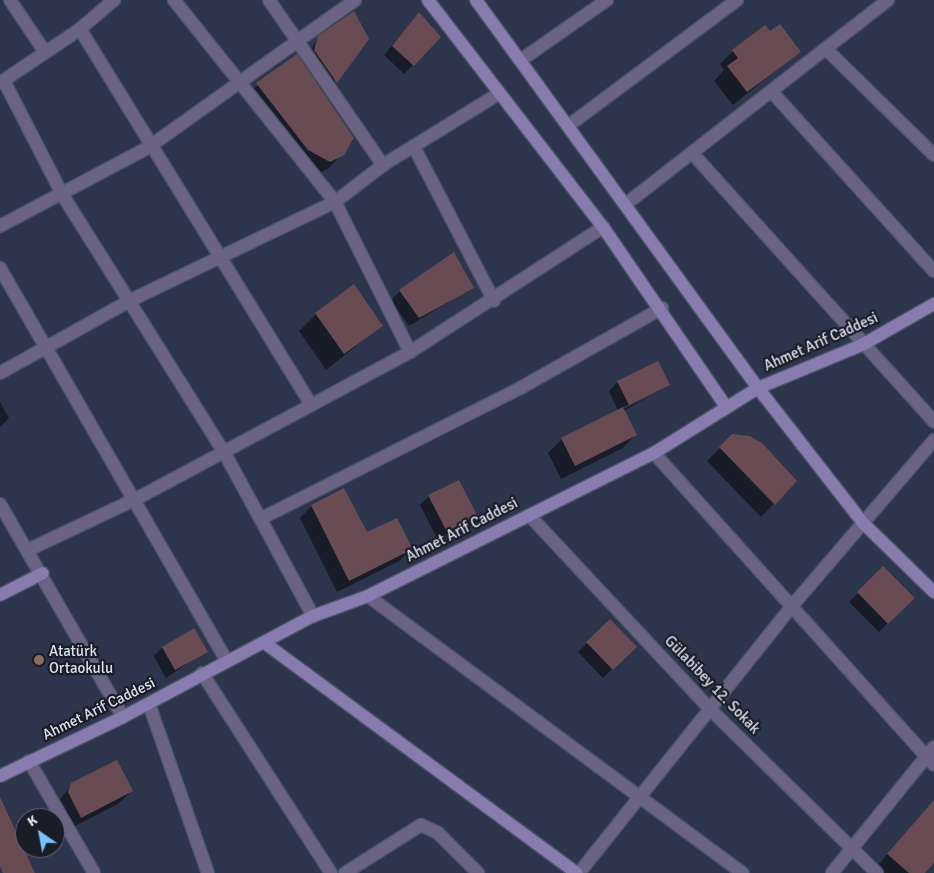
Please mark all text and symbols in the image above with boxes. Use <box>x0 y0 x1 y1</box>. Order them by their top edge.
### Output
street label: Ahmet Arif Caddesi <box>761 309 881 375</box>
street label: Ahmet Arif Caddesi <box>403 494 521 566</box>
street label: Gülabibey 12. Sokak <box>661 632 763 738</box>
place label: Atatürk Ortaokulu <box>49 642 113 677</box>
marker: Atatürk Ortaokulu <box>33 654 45 666</box>
street label: Ahmet Arif Caddesi <box>40 674 158 744</box>
north arrow <box>15 808 65 858</box>
text: K <box>24 811 40 830</box>

